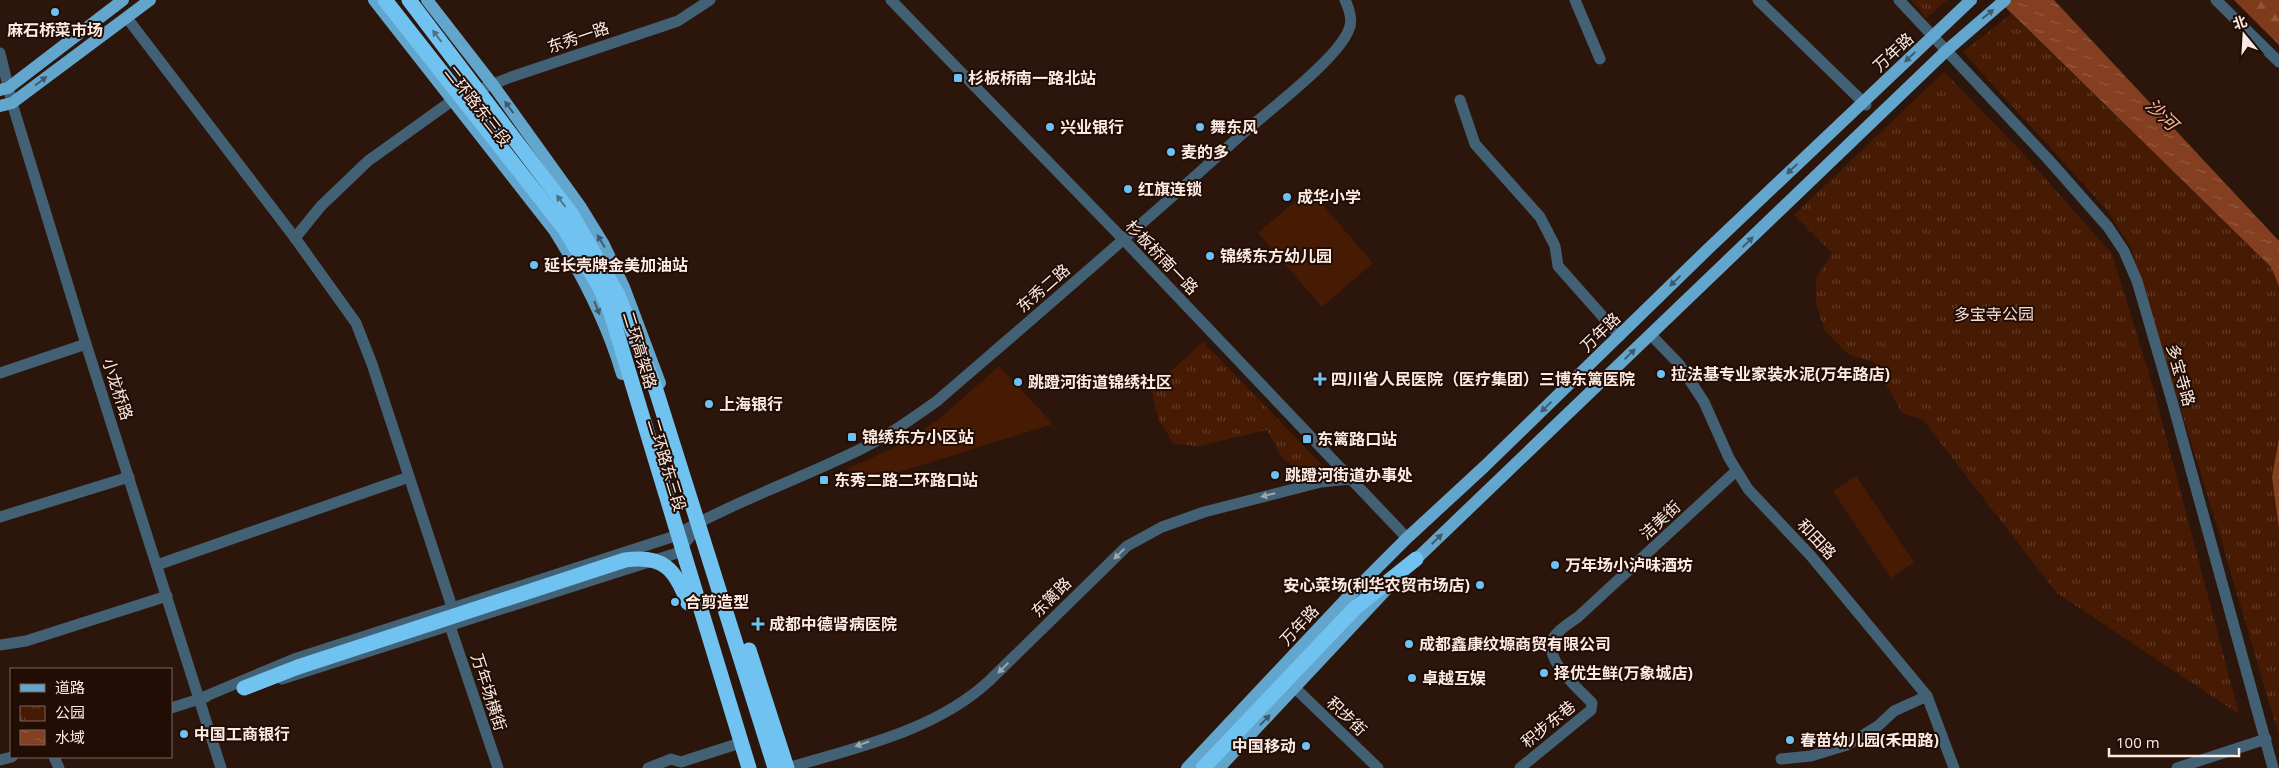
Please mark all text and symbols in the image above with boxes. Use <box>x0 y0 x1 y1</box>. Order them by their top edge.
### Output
marker: 麻石桥菜市场 <box>49 6 61 18</box>
one-way arrow <box>1981 8 1994 19</box>
north arrow <box>2219 10 2269 60</box>
text: 北 <box>2230 11 2249 33</box>
street label: 东秀一路 <box>544 16 612 58</box>
place label: 麻石桥菜市场 <box>7 19 103 41</box>
street label: 万年路 <box>1868 28 1918 76</box>
one-way arrow <box>431 30 442 43</box>
one-way arrow <box>1905 51 1917 63</box>
street label: 二环路东三段 <box>440 61 516 151</box>
place label: 杉板桥南一路北站 <box>968 67 1096 89</box>
marker: 杉板桥南一路北站 <box>952 72 964 84</box>
one-way arrow <box>34 76 47 87</box>
water label: 沙河 <box>2141 93 2185 137</box>
one-way arrow <box>504 101 514 114</box>
place label: 兴业银行 <box>1060 116 1124 138</box>
place label: 舞东风 <box>1210 116 1258 138</box>
marker: 兴业银行 <box>1044 121 1056 133</box>
marker: 舞东风 <box>1194 121 1206 133</box>
place label: 麦的多 <box>1181 141 1229 163</box>
marker: 麦的多 <box>1165 146 1177 158</box>
one-way arrow <box>1787 163 1799 175</box>
place label: 红旗连锁 <box>1138 178 1202 200</box>
marker: 红旗连锁 <box>1122 183 1134 195</box>
place label: 成华小学 <box>1297 186 1361 208</box>
marker: 成华小学 <box>1281 191 1293 203</box>
one-way arrow <box>556 195 567 208</box>
street label: 杉板桥南一路 <box>1121 215 1203 299</box>
one-way arrow <box>597 234 606 248</box>
one-way arrow <box>1741 236 1753 248</box>
place label: 锦绣东方幼儿园 <box>1220 245 1332 267</box>
marker: 锦绣东方幼儿园 <box>1204 250 1216 262</box>
place label: 延长壳牌金美加油站 <box>544 254 688 276</box>
marker: 延长壳牌金美加油站 <box>528 259 540 271</box>
street label: 东秀二路 <box>1012 259 1074 317</box>
one-way arrow <box>1669 275 1681 287</box>
one-way arrow <box>594 301 602 315</box>
park label: 多宝寺公园 <box>1954 303 2034 325</box>
street label: 万年路 <box>1575 307 1625 357</box>
street label: 二环高架路 <box>618 309 662 391</box>
street label: 多宝寺路 <box>2162 341 2200 409</box>
one-way arrow <box>1624 348 1636 360</box>
street label: 小龙桥路 <box>98 355 138 423</box>
place label: 拉法基专业家装水泥(万年路店) <box>1671 363 1890 385</box>
place label: 四川省人民医院（医疗集团）三博东篱医院 <box>1331 368 1635 390</box>
marker: 拉法基专业家装水泥(万年路店) <box>1655 368 1667 380</box>
place label: 跳蹬河街道锦绣社区 <box>1028 371 1172 393</box>
marker: 四川省人民医院（医疗集团）三博东篱医院 <box>1313 372 1327 386</box>
marker: 跳蹬河街道锦绣社区 <box>1012 376 1024 388</box>
place label: 上海银行 <box>719 393 783 415</box>
marker: 上海银行 <box>703 398 715 410</box>
one-way arrow <box>1540 401 1552 413</box>
street label: 二环路东三段 <box>642 416 692 514</box>
place label: 锦绣东方小区站 <box>862 426 974 448</box>
place label: 东篱路口站 <box>1317 428 1397 450</box>
marker: 锦绣东方小区站 <box>846 431 858 443</box>
marker: 东篱路口站 <box>1301 433 1313 445</box>
place label: 跳蹬河街道办事处 <box>1285 464 1413 486</box>
place label: 东秀二路二环路口站 <box>834 469 978 491</box>
marker: 跳蹬河街道办事处 <box>1269 469 1281 481</box>
marker: 东秀二路二环路口站 <box>818 474 830 486</box>
one-way arrow <box>1261 491 1276 499</box>
street label: 洁美街 <box>1635 496 1685 544</box>
street label: 和田路 <box>1793 514 1841 564</box>
one-way arrow <box>1430 533 1442 545</box>
one-way arrow <box>1113 548 1125 560</box>
place label: 万年场小泸味酒坊 <box>1565 554 1693 576</box>
marker: 万年场小泸味酒坊 <box>1549 559 1561 571</box>
street label: 东篱路 <box>1026 572 1076 622</box>
place label: 安心菜场(利华农贸市场店) <box>1283 574 1470 596</box>
marker: 安心菜场(利华农贸市场店) <box>1474 579 1486 591</box>
place label: 合剪造型 <box>685 591 749 613</box>
marker: 合剪造型 <box>669 596 681 608</box>
street label: 万年路 <box>1275 600 1323 650</box>
place label: 成都中德肾病医院 <box>769 613 897 635</box>
marker: 成都中德肾病医院 <box>751 617 765 631</box>
place label: 成都鑫康纹塬商贸有限公司 <box>1419 633 1611 655</box>
marker: 成都鑫康纹塬商贸有限公司 <box>1403 638 1415 650</box>
street label: 万年场横街 <box>466 651 512 733</box>
one-way arrow <box>997 662 1009 674</box>
place label: 择优生鲜(万象城店) <box>1554 662 1693 684</box>
place label: 卓越互娱 <box>1422 667 1486 689</box>
marker: 择优生鲜(万象城店) <box>1538 667 1550 679</box>
legend <box>10 668 172 758</box>
marker: 卓越互娱 <box>1406 672 1418 684</box>
text: 道路 <box>55 677 85 697</box>
street label: 积步街 <box>1322 691 1372 741</box>
street label: 积步东巷 <box>1516 695 1580 753</box>
text: 公园 <box>55 702 85 722</box>
one-way arrow <box>1258 714 1270 726</box>
place label: 中国工商银行 <box>194 723 290 745</box>
scale bar <box>2109 726 2239 758</box>
text: 水域 <box>55 727 85 747</box>
marker: 中国工商银行 <box>178 728 190 740</box>
place label: 春苗幼儿园(禾田路) <box>1800 729 1939 751</box>
text: 100 m <box>2116 732 2160 752</box>
marker: 春苗幼儿园(禾田路) <box>1784 734 1796 746</box>
place label: 中国移动 <box>1232 735 1296 757</box>
marker: 中国移动 <box>1300 740 1312 752</box>
one-way arrow <box>854 741 869 749</box>

